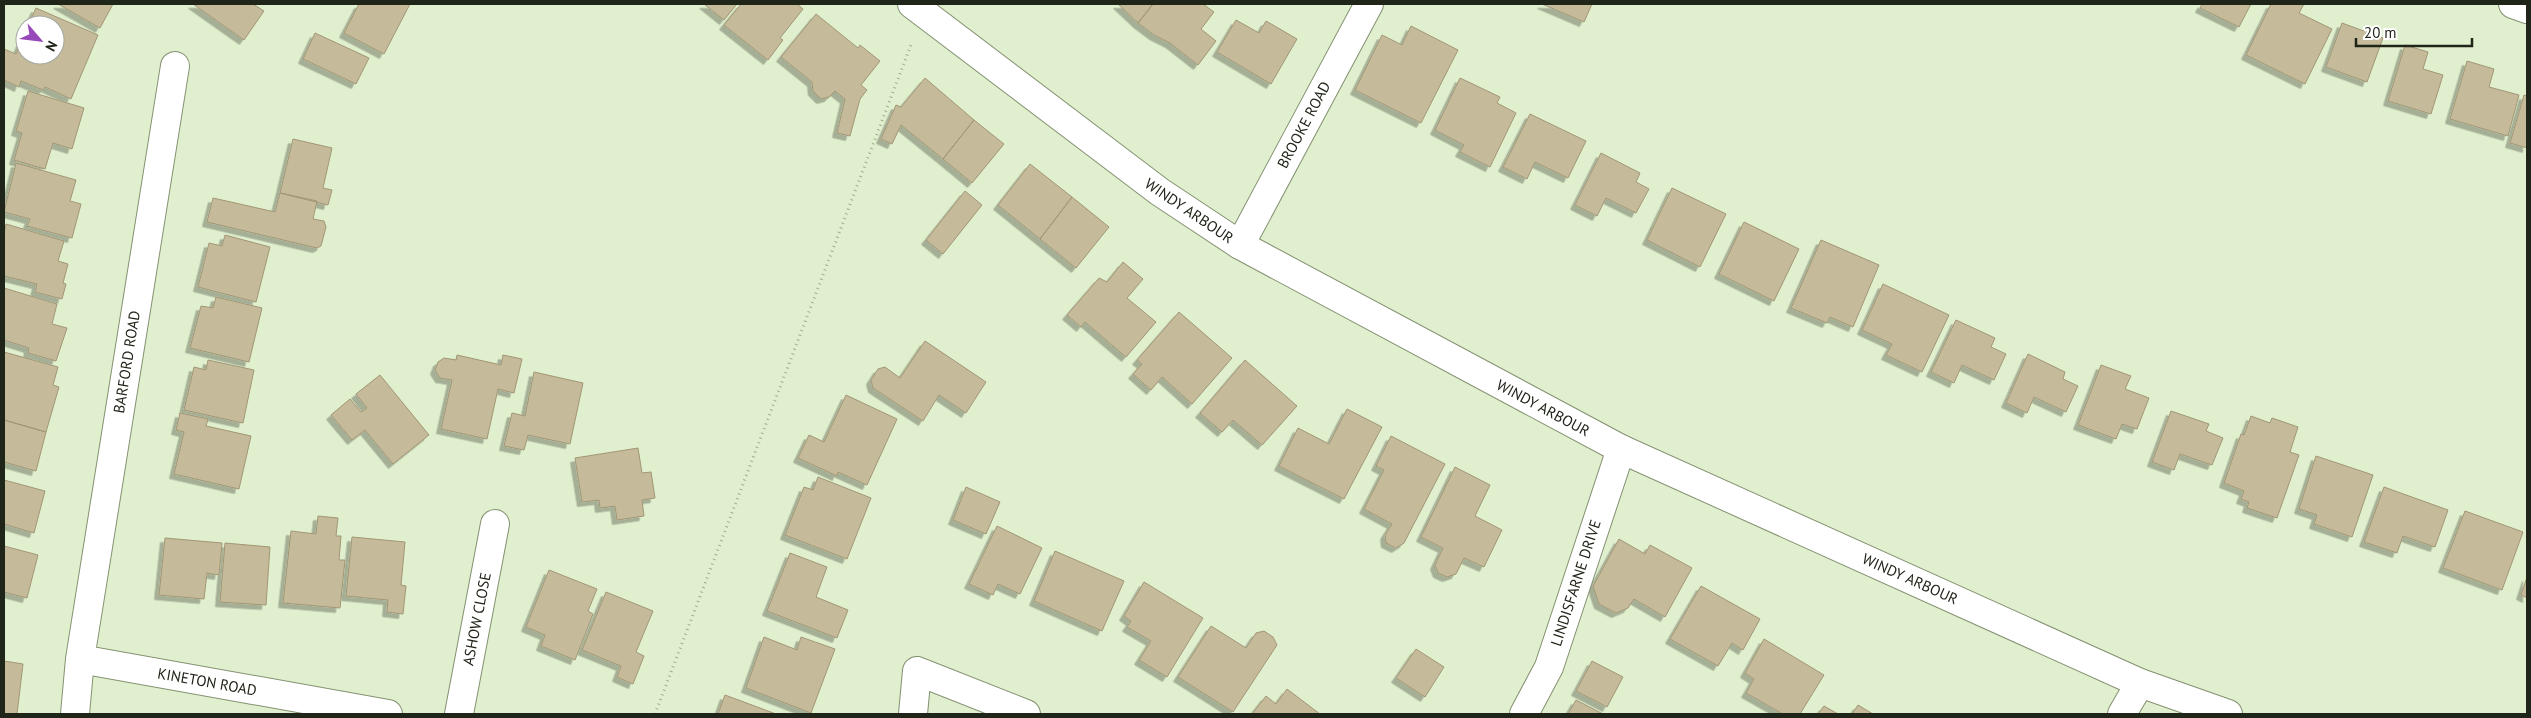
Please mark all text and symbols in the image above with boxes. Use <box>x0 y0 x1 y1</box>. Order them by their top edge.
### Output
north arrow <box>15 15 65 65</box>
scale bar <box>2356 15 2472 47</box>
text: 20 m <box>2364 23 2397 42</box>
text: N <box>41 38 62 54</box>
street label: BROOKE ROAD <box>1273 78 1334 171</box>
street label: WINDY ARBOUR <box>1141 174 1237 247</box>
street label: BARFORD ROAD <box>109 309 144 415</box>
street label: WINDY ARBOUR <box>1493 375 1593 440</box>
street label: LINDISFARNE DRIVE <box>1546 517 1605 648</box>
street label: WINDY ARBOUR <box>1859 549 1961 608</box>
street label: ASHOW CLOSE <box>458 571 495 667</box>
street label: KINETON ROAD <box>156 663 258 700</box>

